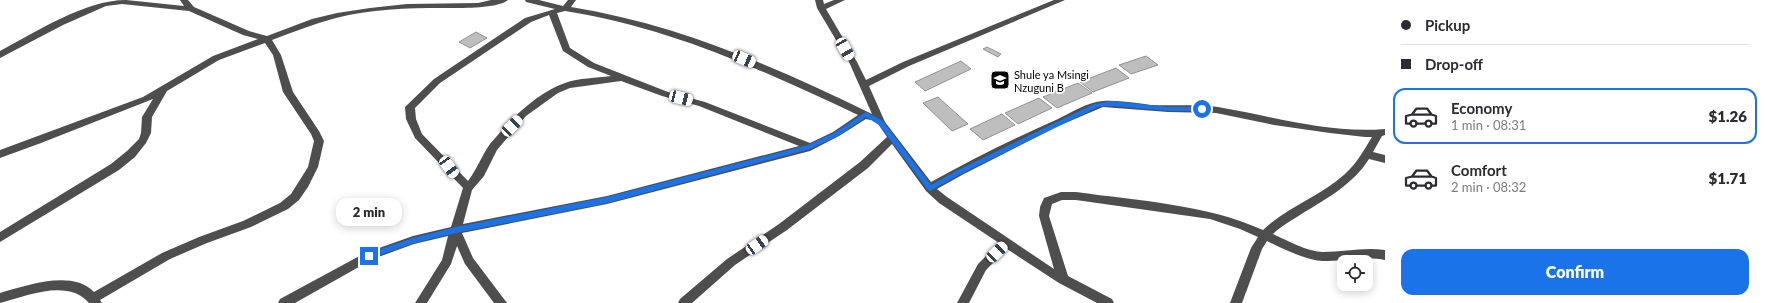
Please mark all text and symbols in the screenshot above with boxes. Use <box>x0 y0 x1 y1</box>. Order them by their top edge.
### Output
text: Pickup <box>1425 16 1470 34</box>
car <box>834 36 856 62</box>
car <box>731 49 757 69</box>
text: Drop-off <box>1425 55 1483 73</box>
place label: Shule ya Msingi Nzuguni B <box>1014 68 1089 94</box>
school or university icon: Shule ya Msingi Nzuguni B <box>989 69 1011 91</box>
car <box>668 89 694 107</box>
icon: car <box>1403 98 1439 134</box>
text: Economy <box>1451 99 1512 117</box>
route start <box>1193 100 1211 118</box>
text: $1.26 <box>1709 107 1747 125</box>
car <box>499 113 525 139</box>
text: 1 min · 08:31 <box>1451 117 1526 133</box>
car <box>437 154 461 180</box>
icon: car <box>1403 160 1439 196</box>
text: Comfort <box>1451 161 1507 179</box>
text: $1.71 <box>1709 169 1747 187</box>
text: 2 min · 08:32 <box>1451 179 1526 195</box>
callout: 2 min <box>336 198 402 226</box>
text: 2 min <box>353 204 385 220</box>
car <box>744 233 770 257</box>
car <box>984 239 1010 265</box>
route end <box>360 247 378 265</box>
button: Confirm <box>1401 249 1749 295</box>
map controls <box>1337 255 1373 291</box>
button: locate <box>1337 255 1373 291</box>

